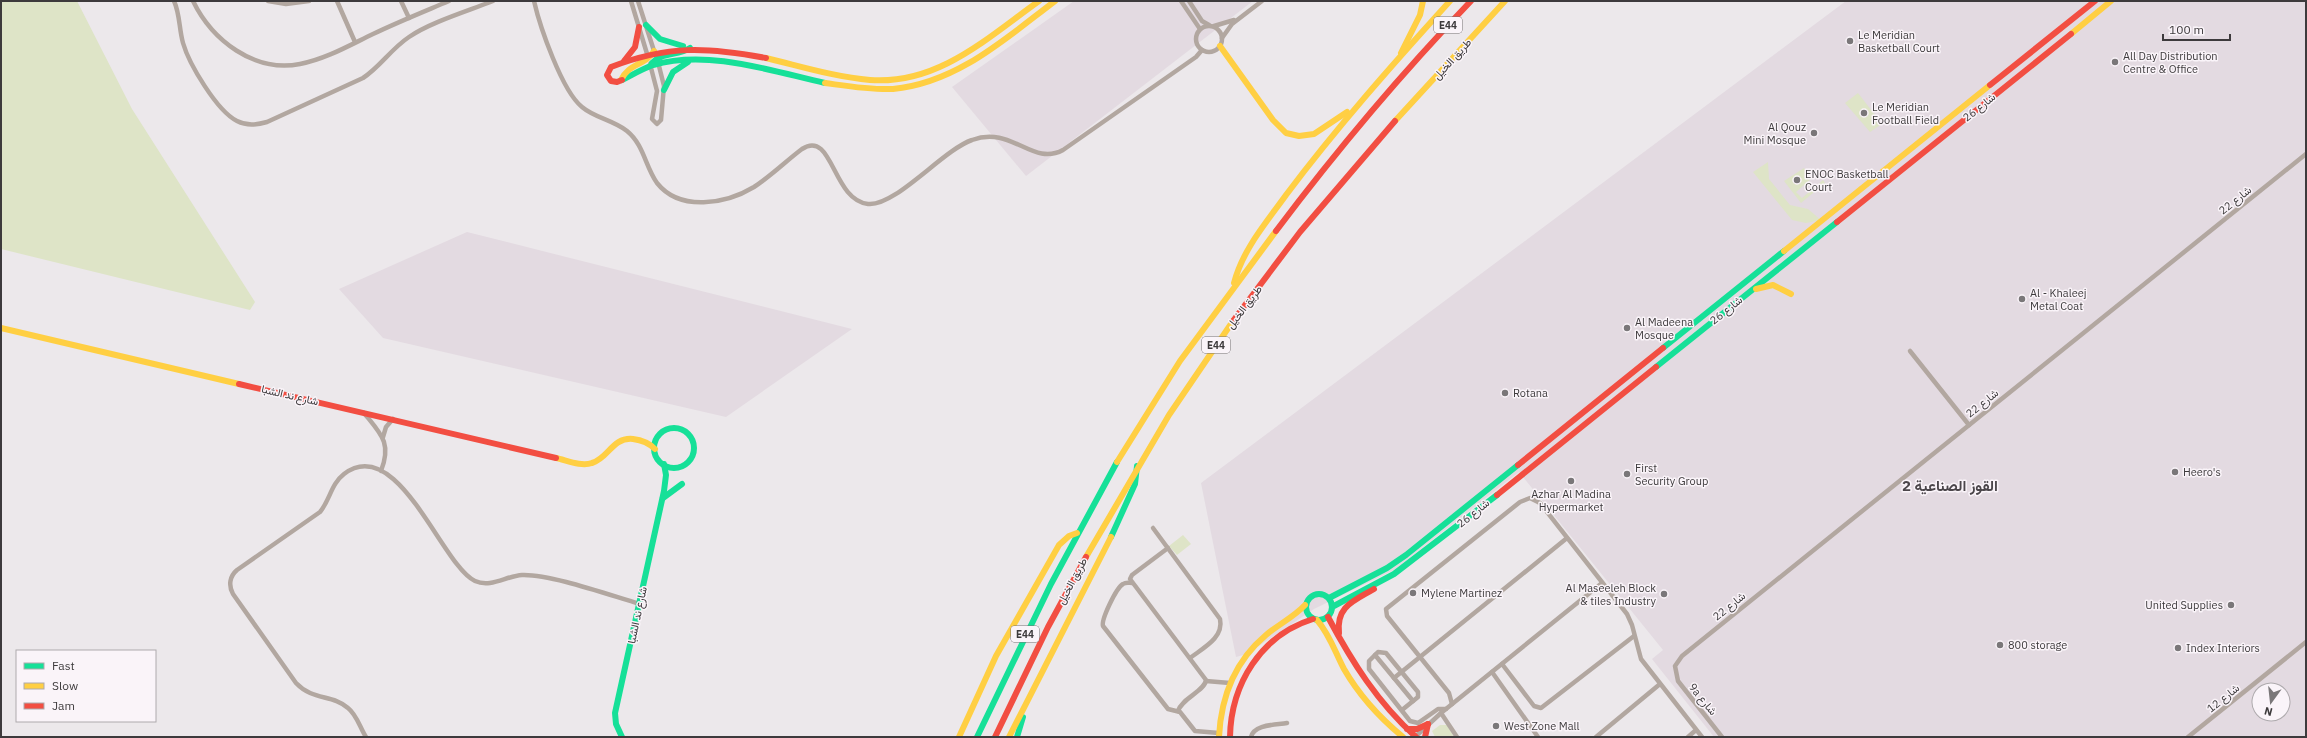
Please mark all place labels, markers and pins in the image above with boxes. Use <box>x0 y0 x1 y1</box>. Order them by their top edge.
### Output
place label: Le Meridian Basketball Court <box>1858 28 1940 55</box>
marker: Le Meridian Basketball Court <box>1845 36 1855 46</box>
place label: All Day Distribution Centre & Office <box>2123 49 2218 76</box>
marker: All Day Distribution Centre & Office <box>2110 57 2120 67</box>
place label: Le Meridian Football Field <box>1872 100 1939 127</box>
marker: Le Meridian Football Field <box>1859 108 1869 118</box>
place label: Al Qouz Mini Mosque <box>1744 120 1806 147</box>
marker: Al Qouz Mini Mosque <box>1809 128 1819 138</box>
place label: ENOC Basketball Court <box>1805 167 1889 194</box>
marker: ENOC Basketball Court <box>1792 175 1802 185</box>
place label: Al - Khaleej Metal Coat <box>2030 286 2087 313</box>
marker: Al - Khaleej Metal Coat <box>2017 294 2027 304</box>
place label: Al Madeena Mosque <box>1635 315 1693 342</box>
marker: Al Madeena Mosque <box>1622 323 1632 333</box>
place label: Rotana <box>1513 386 1548 400</box>
marker: Rotana <box>1500 388 1510 398</box>
place label: First Security Group <box>1635 461 1708 488</box>
place label: Heero's <box>2183 465 2221 479</box>
marker: Heero's <box>2170 467 2180 477</box>
marker: First Security Group <box>1622 469 1632 479</box>
marker: Azhar Al Madina Hypermarket <box>1566 476 1576 486</box>
place label: Azhar Al Madina Hypermarket <box>1531 487 1611 514</box>
place label: Al Maseeleh Block & tiles Industry <box>1566 581 1656 608</box>
place label: Mylene Martinez <box>1421 586 1502 600</box>
marker: Mylene Martinez <box>1408 588 1418 598</box>
marker: Al Maseeleh Block & tiles Industry <box>1659 589 1669 599</box>
place label: United Supplies <box>2145 598 2223 612</box>
marker: United Supplies <box>2226 600 2236 610</box>
place label: 800 storage <box>2008 638 2067 652</box>
marker: 800 storage <box>1995 640 2005 650</box>
place label: Index Interiors <box>2186 641 2260 655</box>
marker: Index Interiors <box>2173 643 2183 653</box>
place label: West Zone Mall <box>1504 719 1580 733</box>
marker: West Zone Mall <box>1491 721 1501 731</box>

